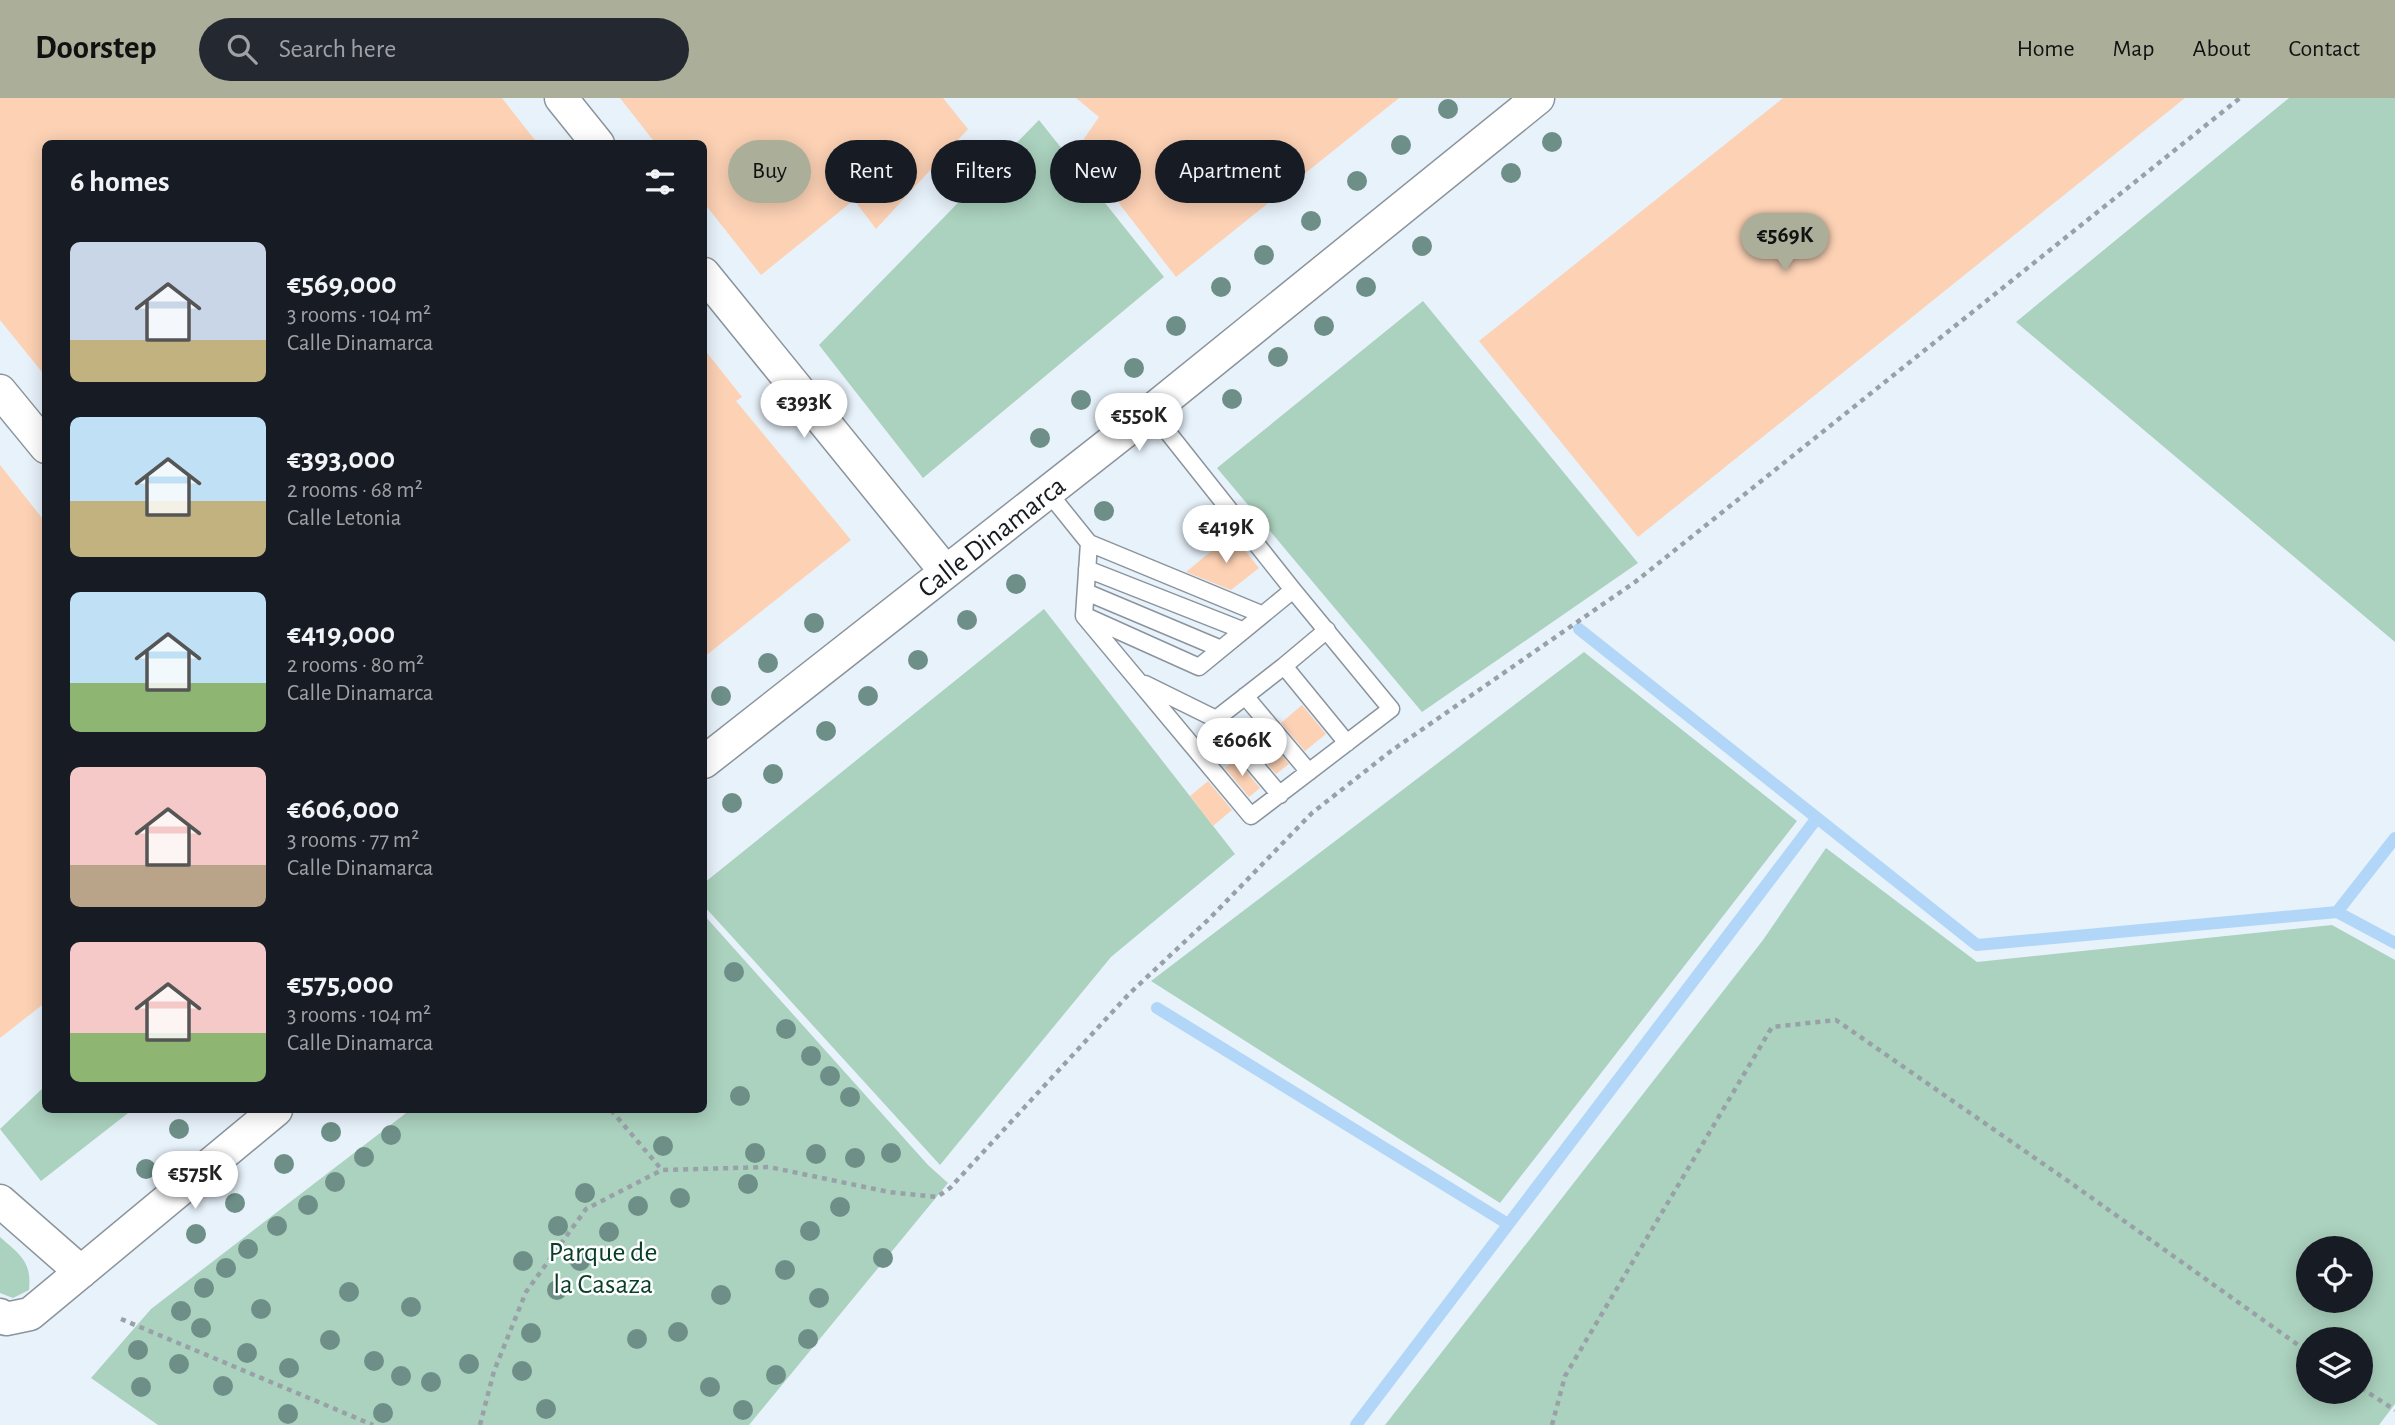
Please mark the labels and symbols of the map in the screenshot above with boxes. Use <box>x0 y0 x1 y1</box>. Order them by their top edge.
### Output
pin: €569K <box>1736 214 1834 273</box>
pin: €393K <box>755 380 853 440</box>
pin: €550K <box>1090 394 1188 453</box>
street label: Calle Dinamarca <box>913 472 1071 604</box>
pin: €419K <box>1177 505 1275 565</box>
pin: €606K <box>1193 718 1291 778</box>
pin: €575K <box>146 1152 244 1211</box>
park label: Parque de la Casaza <box>549 1239 657 1299</box>

